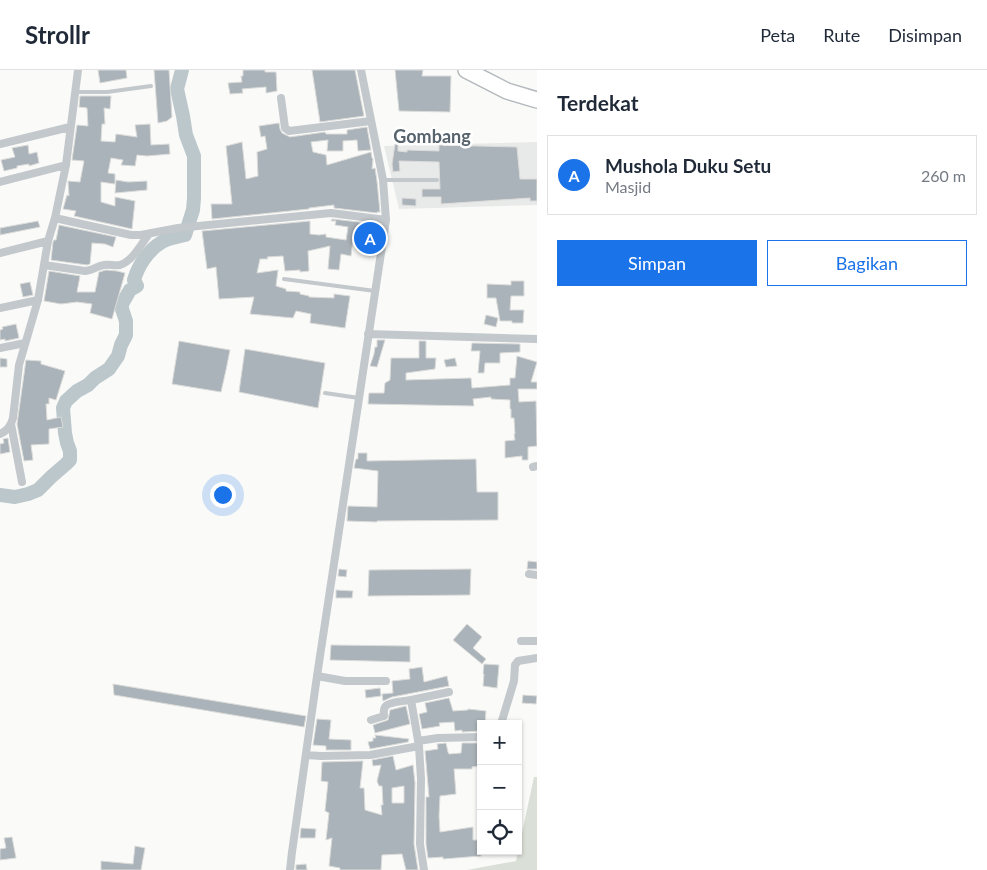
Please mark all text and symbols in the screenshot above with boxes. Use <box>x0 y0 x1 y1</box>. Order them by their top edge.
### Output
text: Strollr <box>25 20 90 49</box>
text: Peta <box>760 24 795 46</box>
text: Rute <box>823 24 860 46</box>
text: Disimpan <box>888 24 962 46</box>
text: Terdekat <box>557 90 639 115</box>
district label: Gombang <box>393 125 471 147</box>
text: Mushola Duku Setu <box>605 154 771 177</box>
text: A <box>568 166 580 185</box>
text: 260 m <box>921 166 966 185</box>
text: Masjid <box>605 177 651 196</box>
pin: A <box>354 219 386 257</box>
button: Simpan <box>557 240 757 286</box>
button: Bagikan <box>767 240 967 286</box>
your location <box>210 482 236 508</box>
map controls <box>477 720 522 855</box>
button: + <box>477 720 522 765</box>
button: − <box>477 765 522 810</box>
button: locate <box>477 810 522 855</box>

